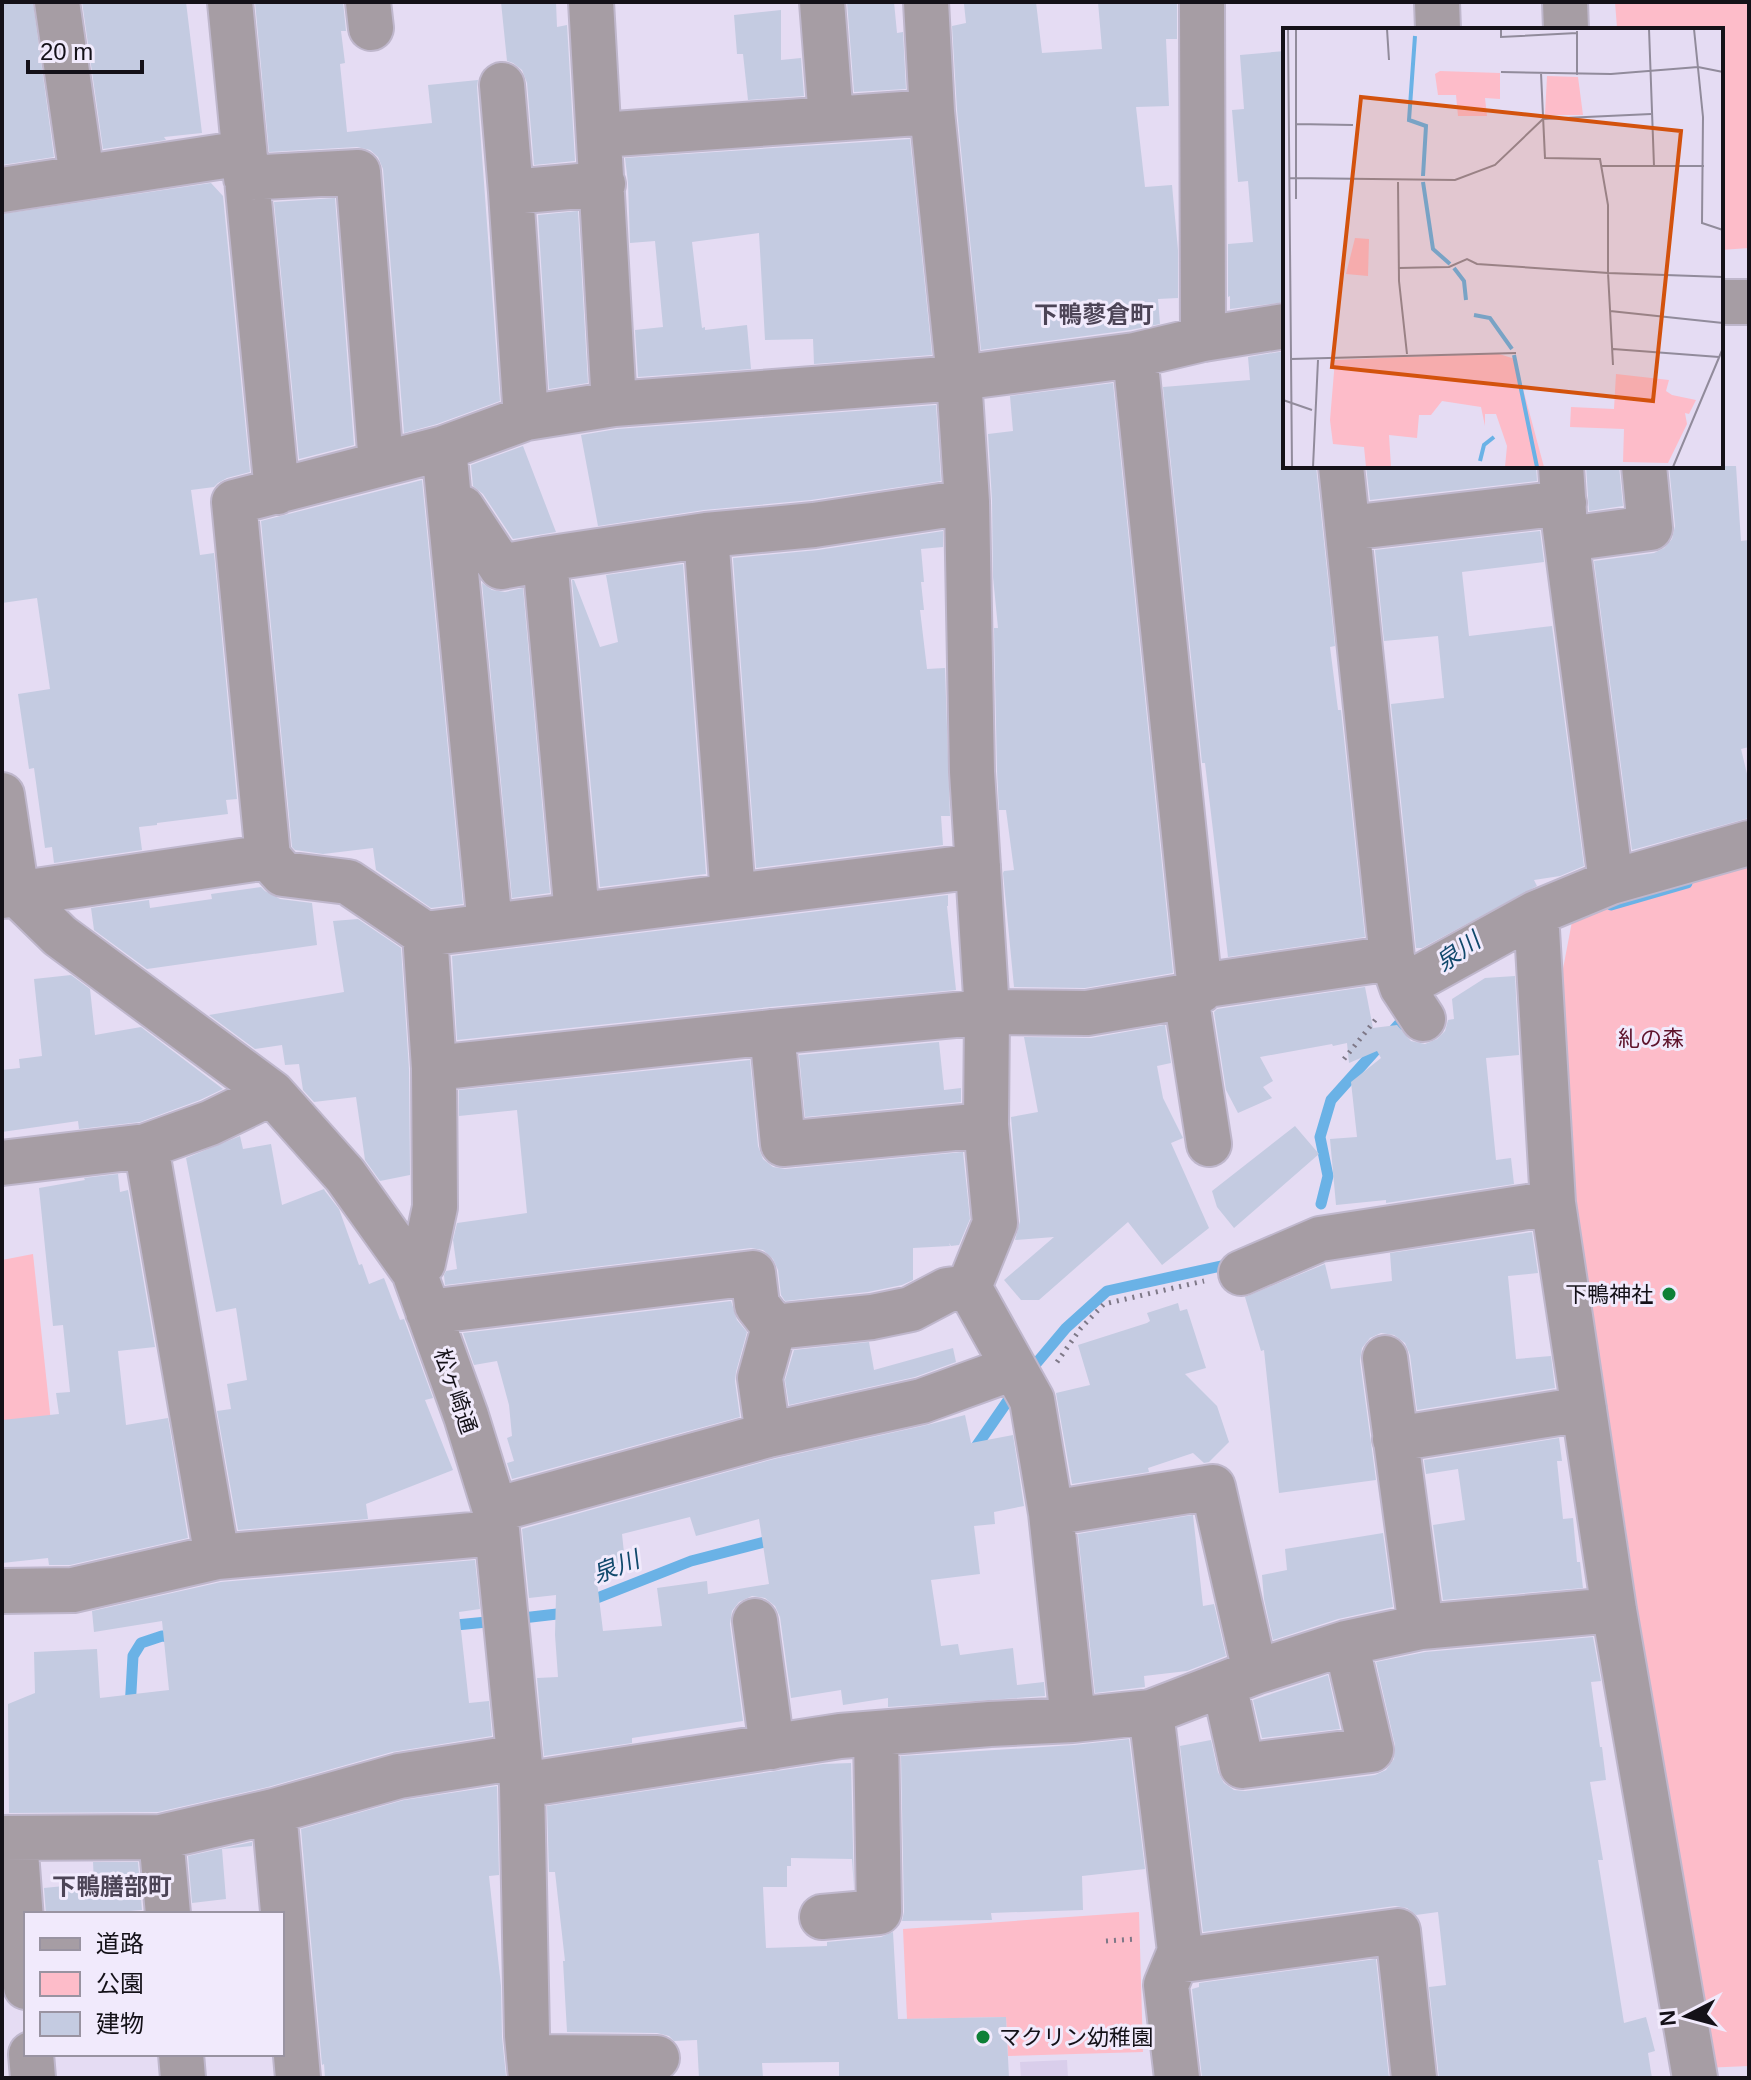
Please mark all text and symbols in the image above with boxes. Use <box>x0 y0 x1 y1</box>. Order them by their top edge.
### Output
scale bar <box>28 24 142 74</box>
inset map <box>1283 28 1723 468</box>
text: 20 m <box>40 38 93 65</box>
district label: 下鴨蓼倉町 <box>1034 301 1154 328</box>
water label: 泉川 <box>1430 925 1488 976</box>
park label: 糺の森 <box>1618 1026 1684 1051</box>
place label: 下鴨神社 <box>1565 1282 1653 1307</box>
marker: 下鴨神社 <box>1660 1285 1678 1303</box>
street label: 松ヶ崎通 <box>429 1345 482 1437</box>
water label: 泉川 <box>589 1544 646 1588</box>
district label: 下鴨膳部町 <box>52 1873 172 1900</box>
legend <box>24 1912 284 2056</box>
text: 道路 <box>96 1930 144 1957</box>
text: 公園 <box>96 1970 144 1997</box>
north arrow <box>1647 1976 1727 2056</box>
text: N <box>1654 2009 1681 2027</box>
text: 建物 <box>96 2010 144 2037</box>
place label: マクリン幼稚園 <box>999 2025 1153 2050</box>
marker: マクリン幼稚園 <box>974 2028 992 2046</box>

